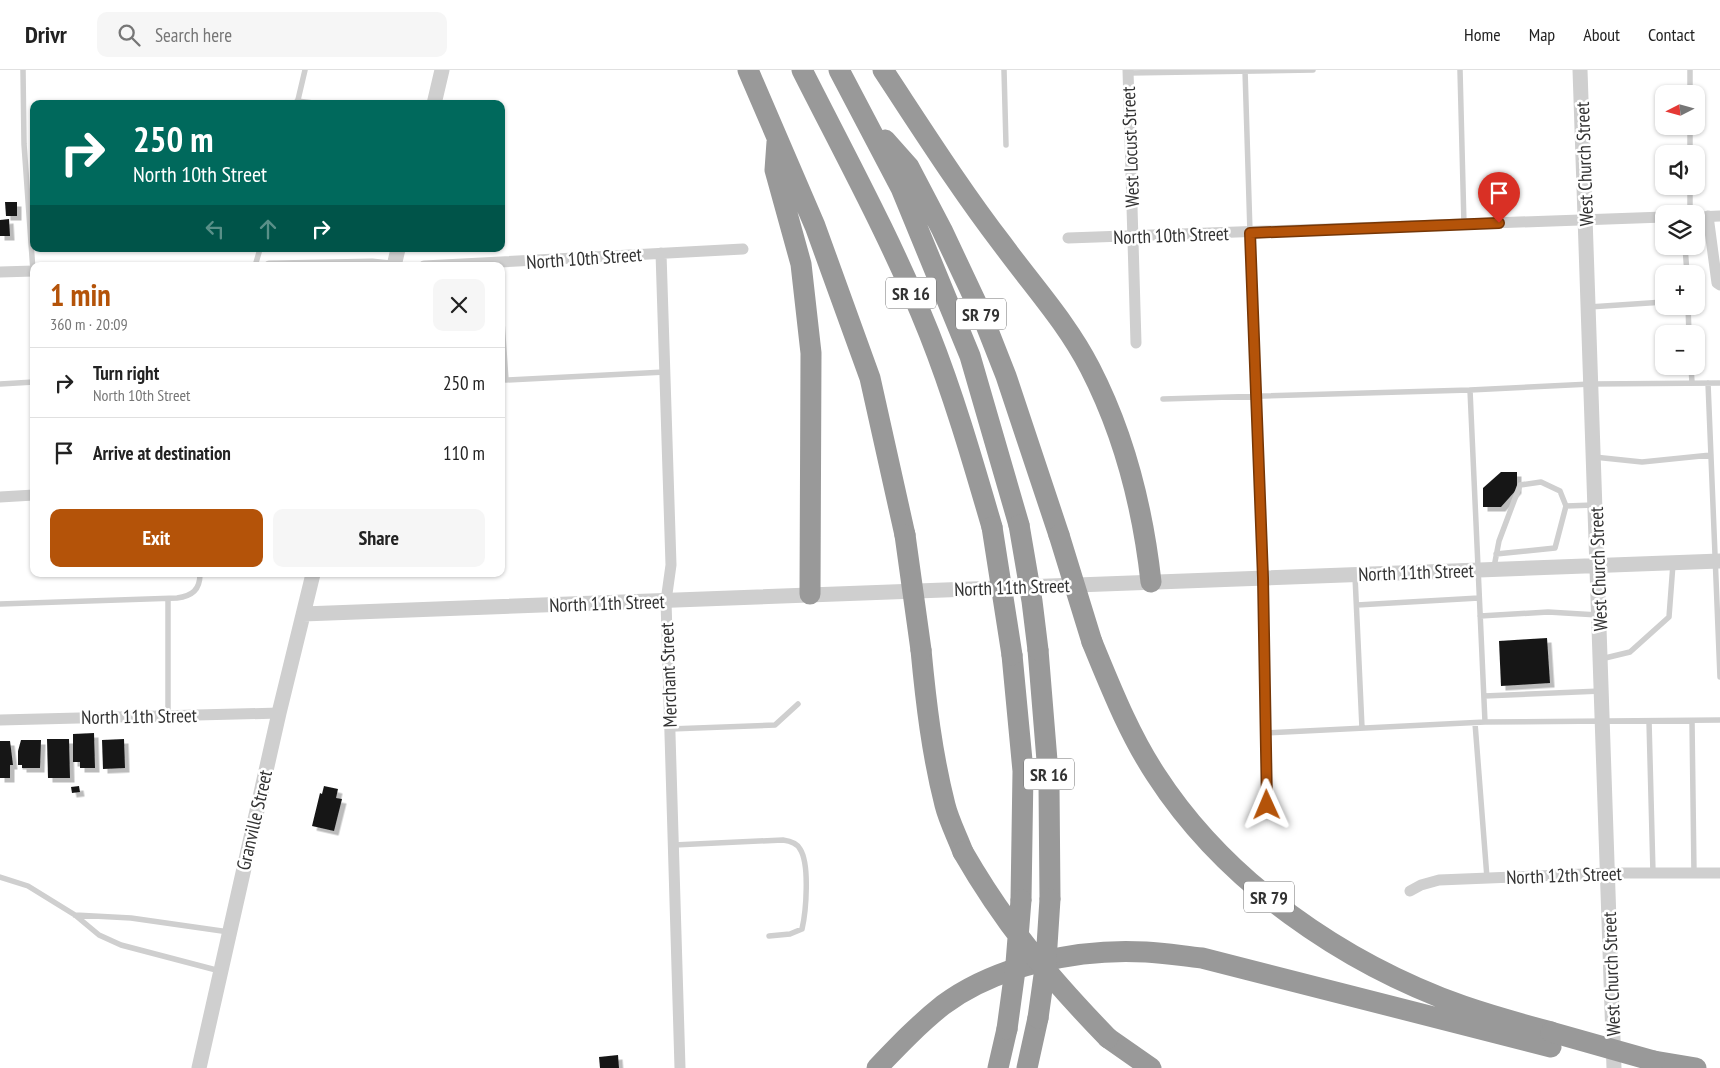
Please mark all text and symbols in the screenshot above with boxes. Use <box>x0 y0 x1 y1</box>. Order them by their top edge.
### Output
search box <box>97 12 447 57</box>
text: Drivr <box>25 19 67 50</box>
icon: search <box>115 21 143 49</box>
text: Search here <box>155 23 232 47</box>
text: Home <box>1464 23 1501 46</box>
text: Map <box>1529 23 1555 46</box>
text: About <box>1583 23 1620 46</box>
text: Contact <box>1648 23 1695 46</box>
street label: West Locust Street <box>1116 85 1144 208</box>
north arrow <box>1655 85 1705 135</box>
map controls <box>1655 85 1705 375</box>
street label: West Church Street <box>1570 101 1598 227</box>
text: 250 m <box>133 116 214 162</box>
icon: right <box>50 120 115 185</box>
button: sound <box>1655 145 1705 195</box>
text: North 10th Street <box>133 160 267 188</box>
pin <box>1478 172 1520 223</box>
icon: arrive <box>1485 179 1513 207</box>
button: layers <box>1655 205 1705 255</box>
icon: left <box>201 215 229 243</box>
icon: ahead <box>254 215 282 243</box>
icon: right <box>307 215 335 243</box>
street label: North 10th Street <box>1113 221 1230 249</box>
street label: North 10th Street <box>525 242 643 274</box>
button: + <box>1655 265 1705 315</box>
text: 1 min <box>50 275 111 314</box>
road number: SR 16 <box>886 278 936 308</box>
button: close <box>433 279 485 331</box>
road number: SR 79 <box>956 298 1006 330</box>
text: 360 m · 20:09 <box>50 314 128 334</box>
button: − <box>1655 325 1705 375</box>
text: Turn right <box>93 361 159 385</box>
icon: right <box>50 369 78 397</box>
text: 250 m <box>443 371 485 395</box>
text: North 10th Street <box>93 385 190 405</box>
icon: arrive <box>50 439 78 467</box>
text: Arrive at destination <box>93 441 231 465</box>
text: 110 m <box>443 441 485 465</box>
street label: West Church Street <box>1584 506 1612 632</box>
button: Exit <box>50 509 263 567</box>
button: Share <box>273 509 485 567</box>
street label: North 11th Street <box>1358 558 1475 586</box>
street label: North 11th Street <box>954 573 1071 601</box>
street label: North 11th Street <box>549 589 666 617</box>
street label: Merchant Street <box>654 621 682 728</box>
street label: North 11th Street <box>81 703 198 729</box>
road number: SR 16 <box>1024 759 1074 790</box>
street label: Granville Street <box>231 767 277 872</box>
position arrow <box>1240 778 1292 830</box>
street label: North 12th Street <box>1506 861 1623 889</box>
road number: SR 79 <box>1244 882 1294 912</box>
street label: West Church Street <box>1597 911 1625 1037</box>

